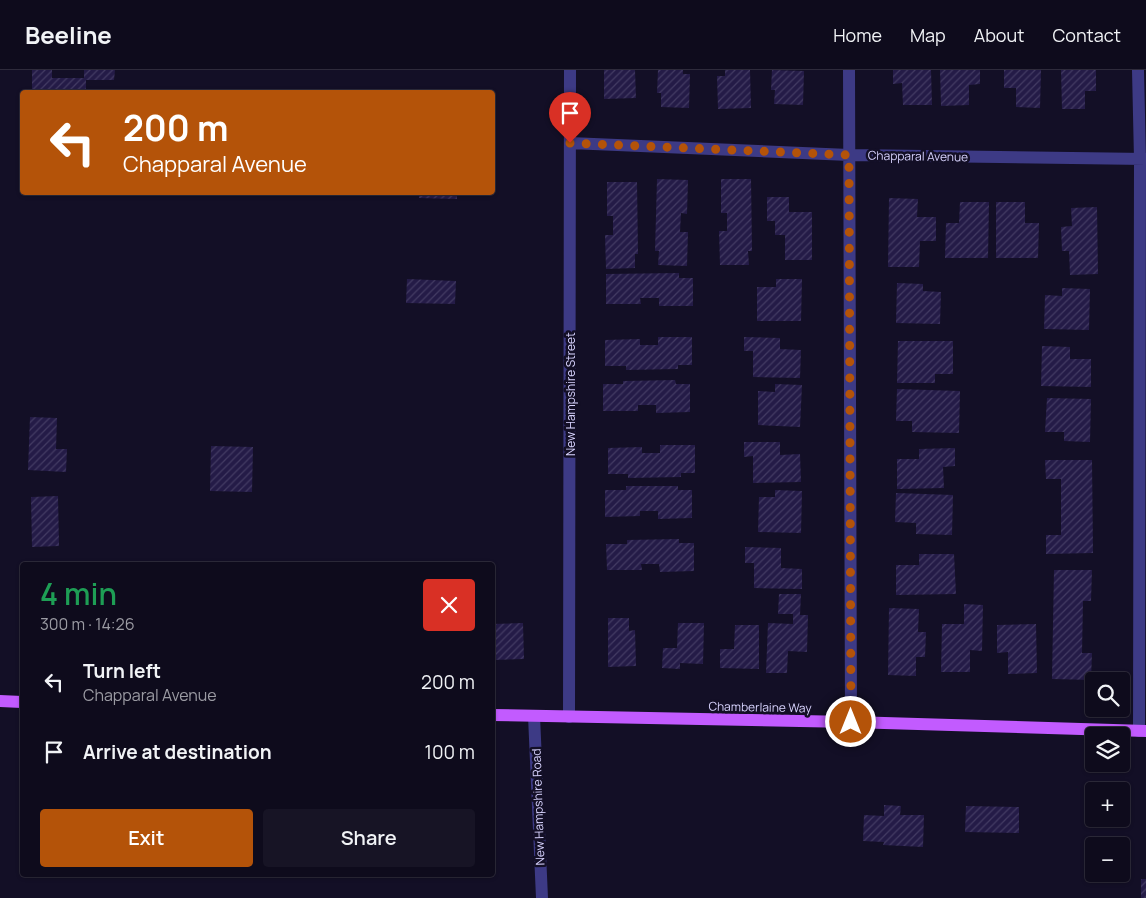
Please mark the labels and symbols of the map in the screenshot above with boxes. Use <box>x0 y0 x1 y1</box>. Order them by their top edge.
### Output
pin <box>549 92 591 143</box>
street label: Chapparal Avenue <box>868 147 968 165</box>
street label: New Hampshire Street <box>562 332 579 456</box>
position arrow <box>824 695 876 747</box>
street label: Chamberlaine Way <box>708 698 812 716</box>
street label: New Hampshire Road <box>527 748 549 866</box>

